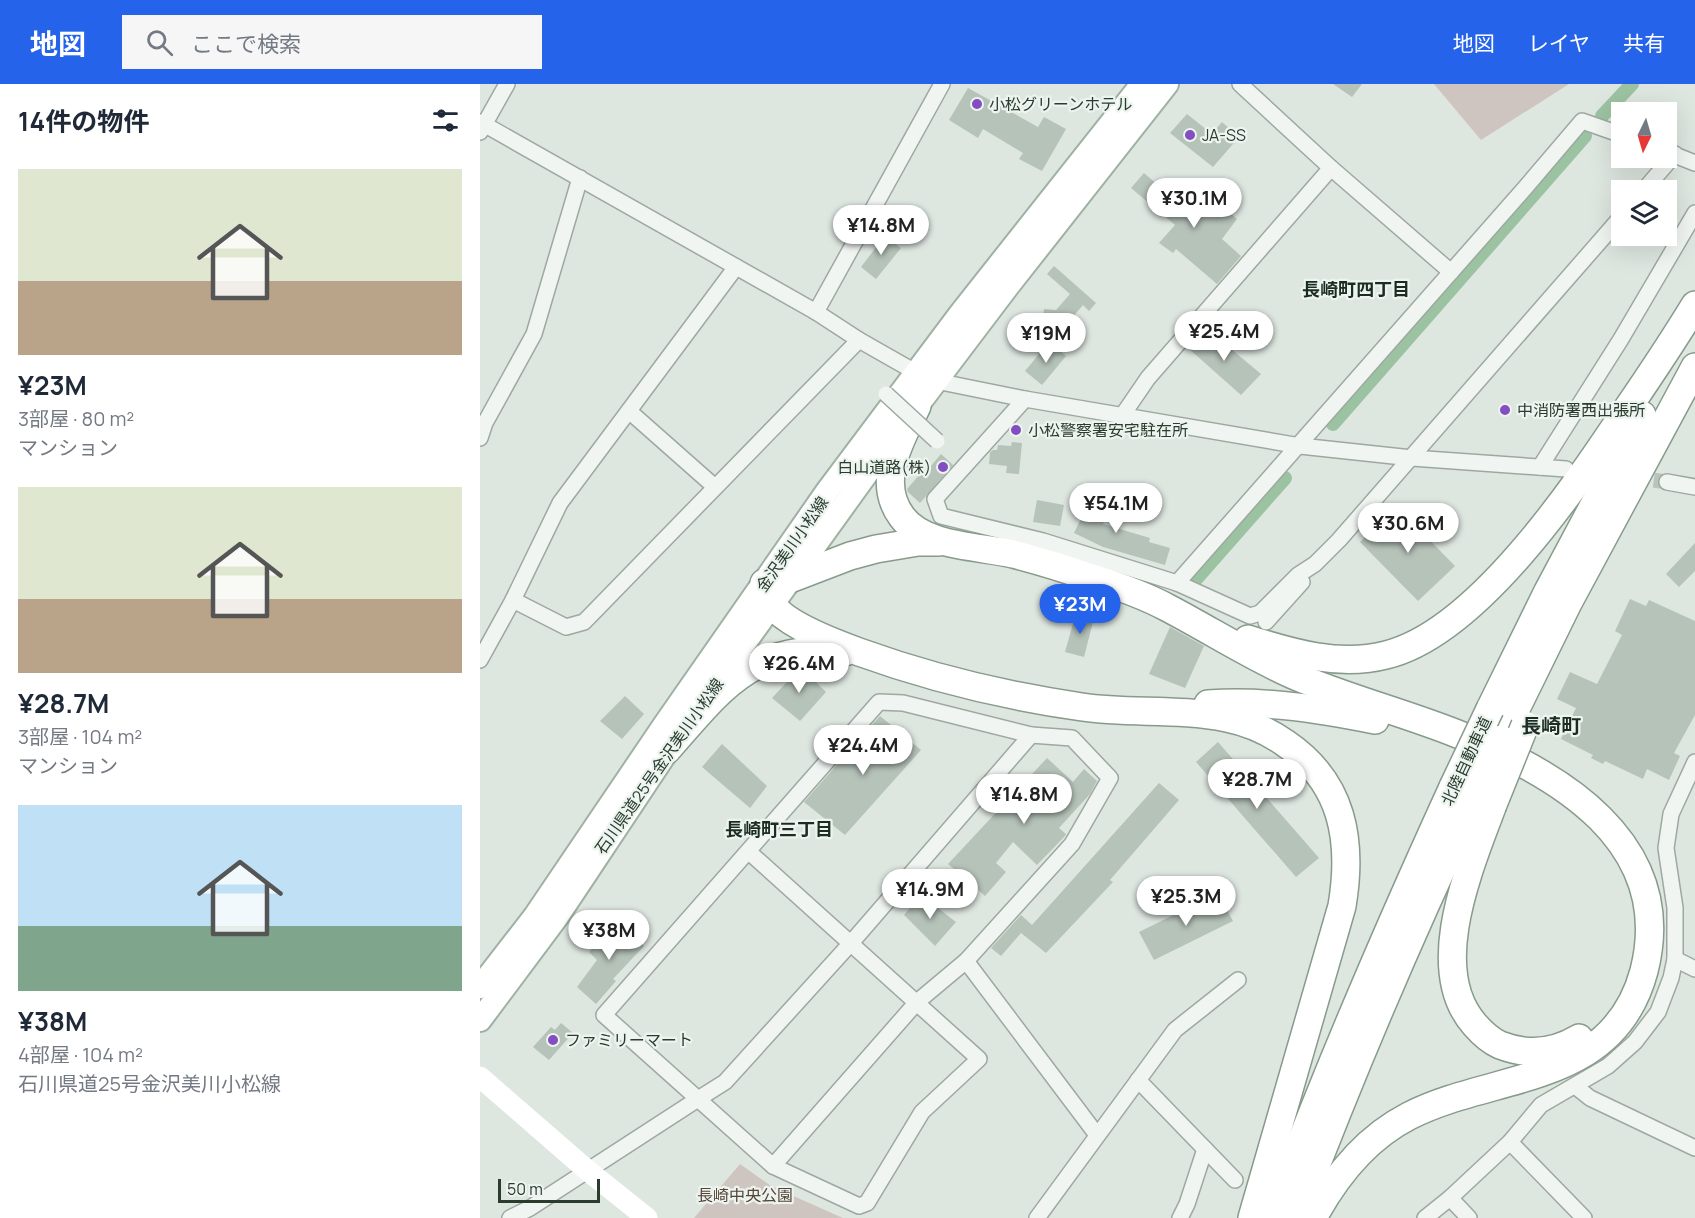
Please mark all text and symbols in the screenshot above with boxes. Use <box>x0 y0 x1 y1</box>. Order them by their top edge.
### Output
search box <box>122 15 542 69</box>
text: 地図 <box>30 24 86 62</box>
icon: search <box>143 26 176 59</box>
text: ここで検索 <box>191 29 301 59</box>
text: 地図 <box>1453 29 1495 57</box>
text: レイヤ <box>1528 29 1590 57</box>
text: 共有 <box>1623 29 1665 57</box>
place label: 小松グリーンホテル <box>989 93 1132 115</box>
marker: 小松グリーンホテル <box>970 97 984 111</box>
north arrow <box>1611 102 1677 168</box>
map controls <box>1611 102 1677 246</box>
text: 14件の物件 <box>18 103 149 139</box>
icon: filters <box>429 104 462 137</box>
place label: JA-SS <box>1202 124 1246 146</box>
marker: JA-SS <box>1183 128 1197 142</box>
pin: ¥30.1M <box>1145 178 1243 229</box>
button: layers <box>1611 180 1677 246</box>
text: ¥30.1M <box>1161 184 1227 211</box>
pin: ¥14.8M <box>832 205 930 256</box>
icon: home <box>186 208 294 316</box>
text: ¥14.8M <box>847 211 915 238</box>
district label: 長崎町四丁目 <box>1302 277 1410 301</box>
pin: ¥25.4M <box>1175 311 1273 362</box>
pin: ¥19M <box>1010 313 1082 364</box>
text: ¥25.4M <box>1188 317 1260 344</box>
text: ¥19M <box>1021 319 1071 346</box>
text: ¥23M <box>18 367 87 403</box>
place label: 中消防署西出張所 <box>1517 399 1645 421</box>
marker: 中消防署西出張所 <box>1498 403 1512 417</box>
text: 3部屋 · 80 m² <box>18 405 134 432</box>
place label: 小松警察署安宅駐在所 <box>1028 419 1188 441</box>
marker: 小松警察署安宅駐在所 <box>1009 423 1023 437</box>
text: マンション <box>18 434 118 461</box>
place label: 白山道路(株) <box>837 456 931 478</box>
marker: 白山道路(株) <box>936 460 950 474</box>
pin: ¥54.1M <box>1067 483 1165 534</box>
text: ¥54.1M <box>1083 489 1149 516</box>
street label: 金沢美川小松線 <box>751 492 833 596</box>
pin: ¥30.6M <box>1359 503 1457 554</box>
text: ¥30.6M <box>1372 509 1444 536</box>
icon: home <box>186 526 294 634</box>
pin: ¥23M <box>1044 584 1116 635</box>
text: ¥23M <box>1054 590 1106 617</box>
pin: ¥26.4M <box>750 643 848 694</box>
text: ¥26.4M <box>763 649 835 676</box>
street label: 石川県道25号金沢美川小松線 <box>590 674 728 858</box>
text: ¥28.7M <box>18 685 109 721</box>
district label: 長崎町 <box>1521 712 1581 739</box>
street label: 北陸自動車道 <box>1436 713 1496 809</box>
text: 3部屋 · 104 m² <box>18 723 142 750</box>
pin: ¥24.4M <box>814 725 912 776</box>
text: ¥24.4M <box>828 731 898 758</box>
text: マンション <box>18 752 118 779</box>
pin: ¥28.7M <box>1208 759 1306 810</box>
text: ¥28.7M <box>1222 765 1292 792</box>
pin: ¥14.8M <box>975 774 1073 825</box>
text: ¥14.8M <box>990 780 1058 807</box>
district label: 長崎町三丁目 <box>725 817 833 841</box>
icon: home <box>186 844 294 952</box>
pin: ¥14.9M <box>881 869 979 920</box>
text: ¥14.9M <box>896 875 964 902</box>
pin: ¥25.3M <box>1137 876 1235 927</box>
text: ¥25.3M <box>1151 882 1221 909</box>
pin: ¥38M <box>573 910 645 961</box>
text: ¥38M <box>582 916 636 943</box>
text: ¥38M <box>18 1003 87 1039</box>
place label: ファミリーマート <box>565 1029 693 1051</box>
marker: ファミリーマート <box>546 1033 560 1047</box>
text: 4部屋 · 104 m² <box>18 1041 143 1068</box>
text: 石川県道25号金沢美川小松線 <box>18 1070 281 1097</box>
scale bar <box>498 1176 600 1204</box>
text: 50 m <box>507 1178 543 1200</box>
park label: 長崎中央公園 <box>697 1184 793 1206</box>

